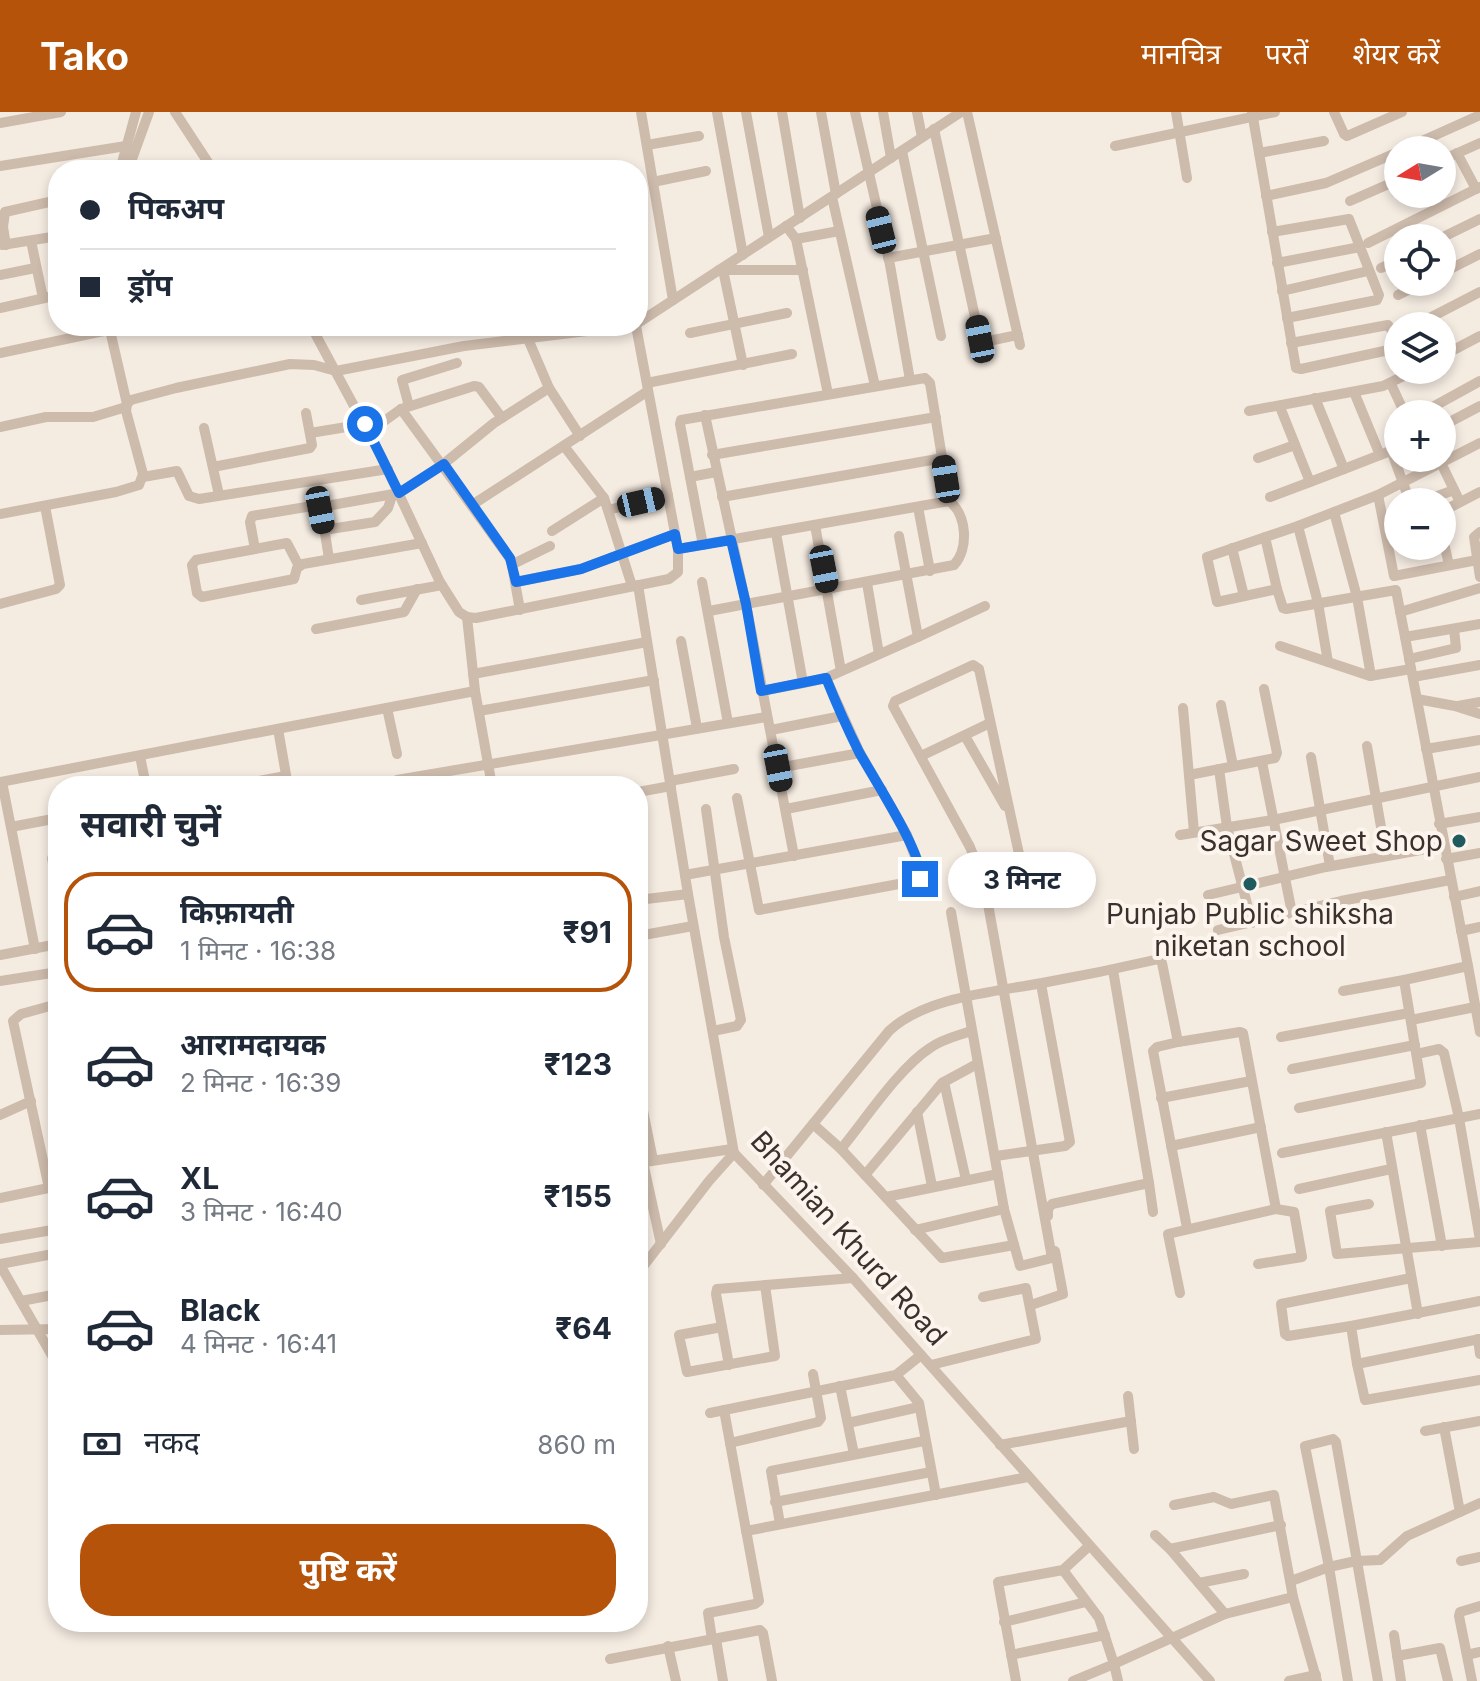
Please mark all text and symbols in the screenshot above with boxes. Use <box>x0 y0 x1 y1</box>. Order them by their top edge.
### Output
text: Tako <box>40 33 129 79</box>
text: मानचित्र <box>1141 37 1221 71</box>
text: परतें <box>1265 37 1308 71</box>
text: शेयर करें <box>1352 37 1440 71</box>
north arrow <box>1384 136 1456 208</box>
map controls <box>1384 136 1456 560</box>
text: पिकअप <box>128 190 224 226</box>
car <box>864 204 898 256</box>
button: locate <box>1384 224 1456 296</box>
text: ड्रॉप <box>128 267 172 303</box>
button: layers <box>1384 312 1456 384</box>
car <box>964 313 996 365</box>
button: + <box>1384 400 1456 472</box>
route start <box>347 406 383 442</box>
car <box>930 453 962 505</box>
car <box>304 484 336 536</box>
car <box>615 485 667 519</box>
button: − <box>1384 488 1456 560</box>
car <box>808 543 840 595</box>
car <box>762 742 794 794</box>
text: सवारी चुनें <box>80 802 221 846</box>
place label: Sagar Sweet Shop <box>1199 824 1443 858</box>
marker: Sagar Sweet Shop <box>1450 832 1468 850</box>
callout: 3 मिनट <box>948 851 1096 907</box>
route end <box>902 861 938 897</box>
text: 3 मिनट <box>983 864 1061 895</box>
marker: Punjab Public shiksha niketan school <box>1241 875 1259 893</box>
text: किफ़ायती <box>180 894 294 930</box>
icon: car <box>84 896 156 968</box>
place label: Punjab Public shiksha niketan school <box>1106 897 1394 963</box>
text: ₹91 <box>562 914 612 950</box>
text: 1 मिनट · 16:38 <box>180 935 336 966</box>
text: आरामदायक <box>180 1026 326 1062</box>
icon: car <box>84 1028 156 1100</box>
text: ₹123 <box>544 1046 612 1082</box>
text: 2 मिनट · 16:39 <box>180 1067 341 1098</box>
street label: Bhamian Khurd Road <box>744 1124 954 1352</box>
icon: car <box>84 1160 156 1232</box>
text: XL <box>180 1160 219 1196</box>
text: ₹155 <box>544 1178 612 1214</box>
text: 3 मिनट · 16:40 <box>180 1196 343 1227</box>
icon: car <box>84 1292 156 1364</box>
text: Black <box>180 1292 260 1328</box>
text: ₹64 <box>555 1310 612 1346</box>
text: 4 मिनट · 16:41 <box>180 1328 337 1359</box>
icon: cash <box>80 1422 124 1466</box>
text: नकद <box>144 1424 200 1460</box>
text: 860 m <box>537 1429 616 1460</box>
button: पुष्टि करें <box>80 1524 616 1616</box>

